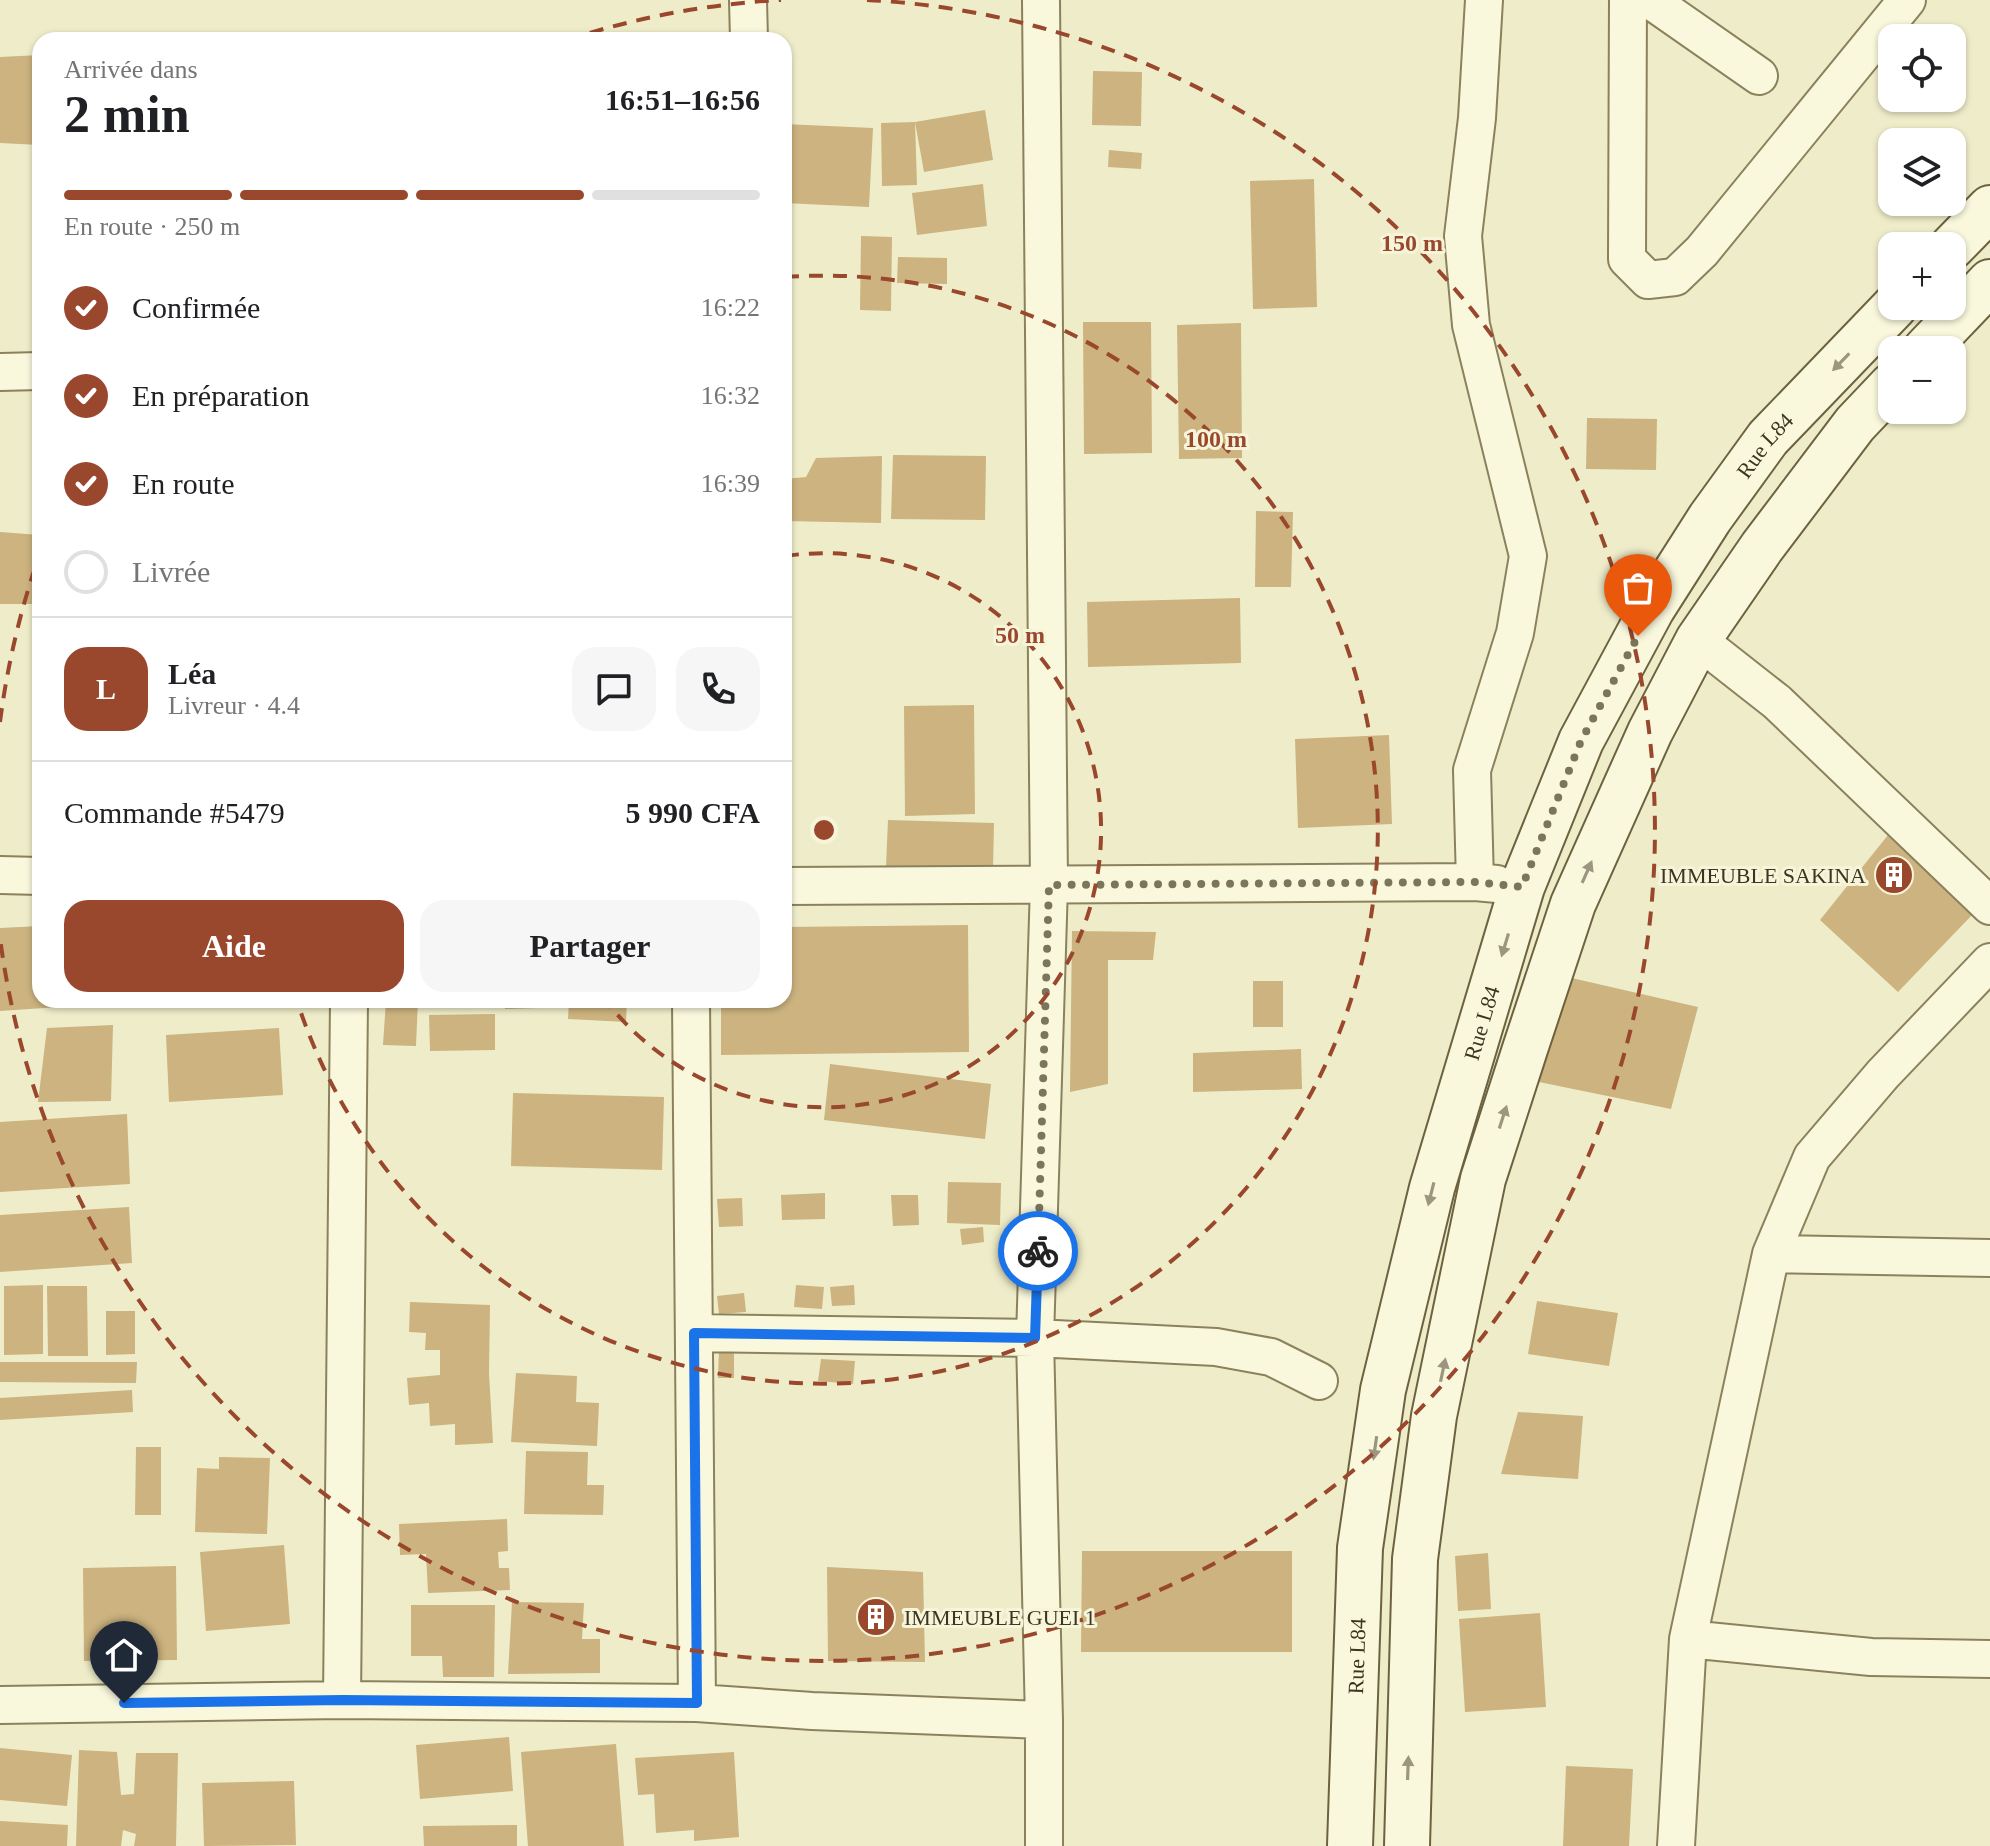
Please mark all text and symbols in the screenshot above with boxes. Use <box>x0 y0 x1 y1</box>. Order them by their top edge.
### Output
map controls <box>1878 24 1966 424</box>
button: locate <box>1878 24 1966 112</box>
text: Arrivée dans <box>64 55 198 84</box>
text: 16:51–16:56 <box>605 83 760 116</box>
text: 2 min <box>64 86 190 143</box>
button: layers <box>1878 128 1966 216</box>
text: En route · 250 m <box>64 212 240 241</box>
text: 150 m <box>1381 230 1443 256</box>
button: + <box>1878 232 1966 320</box>
icon: check <box>64 286 108 330</box>
text: Confirmée <box>132 291 260 324</box>
text: 16:22 <box>701 293 760 322</box>
button: − <box>1878 336 1966 424</box>
one-way arrow <box>1832 352 1851 371</box>
icon: check <box>64 374 108 418</box>
text: En préparation <box>132 379 309 412</box>
text: 16:32 <box>701 381 760 410</box>
street label: Rue L84 <box>1731 408 1798 483</box>
text: 100 m <box>1185 426 1247 452</box>
icon: check <box>64 462 108 506</box>
text: En route <box>132 467 234 500</box>
text: 16:39 <box>701 469 760 498</box>
pin <box>1604 554 1672 636</box>
text: Livrée <box>132 555 210 588</box>
icon: bag <box>1616 566 1660 610</box>
text: 50 m <box>995 622 1045 648</box>
button: chat <box>572 647 656 731</box>
button: phone <box>676 647 760 731</box>
text: Léa <box>168 657 216 690</box>
text: L <box>96 672 116 705</box>
text: Livreur · 4.4 <box>168 691 300 720</box>
text: Commande #5479 <box>64 796 285 829</box>
text: 5 990 CFA <box>626 796 760 829</box>
centre of rings <box>810 816 838 844</box>
building icon: IMMEUBLE SAKINA <box>1873 854 1915 896</box>
one-way arrow <box>1581 860 1594 884</box>
place label: IMMEUBLE SAKINA <box>1660 863 1866 888</box>
button: Aide <box>64 900 404 992</box>
button: Partager <box>420 900 760 992</box>
one-way arrow <box>1498 933 1511 957</box>
street label: Rue L84 <box>1459 983 1505 1063</box>
one-way arrow <box>1497 1105 1509 1129</box>
one-way arrow <box>1424 1182 1436 1207</box>
courier <box>998 1211 1078 1291</box>
icon: bike <box>1016 1229 1060 1273</box>
one-way arrow <box>1437 1358 1450 1383</box>
one-way arrow <box>1368 1436 1380 1461</box>
building icon: IMMEUBLE GUEI 1 <box>855 1596 897 1638</box>
place label: IMMEUBLE GUEI 1 <box>904 1605 1096 1630</box>
street label: Rue L84 <box>1343 1618 1371 1695</box>
pin <box>90 1621 158 1703</box>
icon: home <box>102 1633 146 1677</box>
one-way arrow <box>1402 1755 1415 1780</box>

